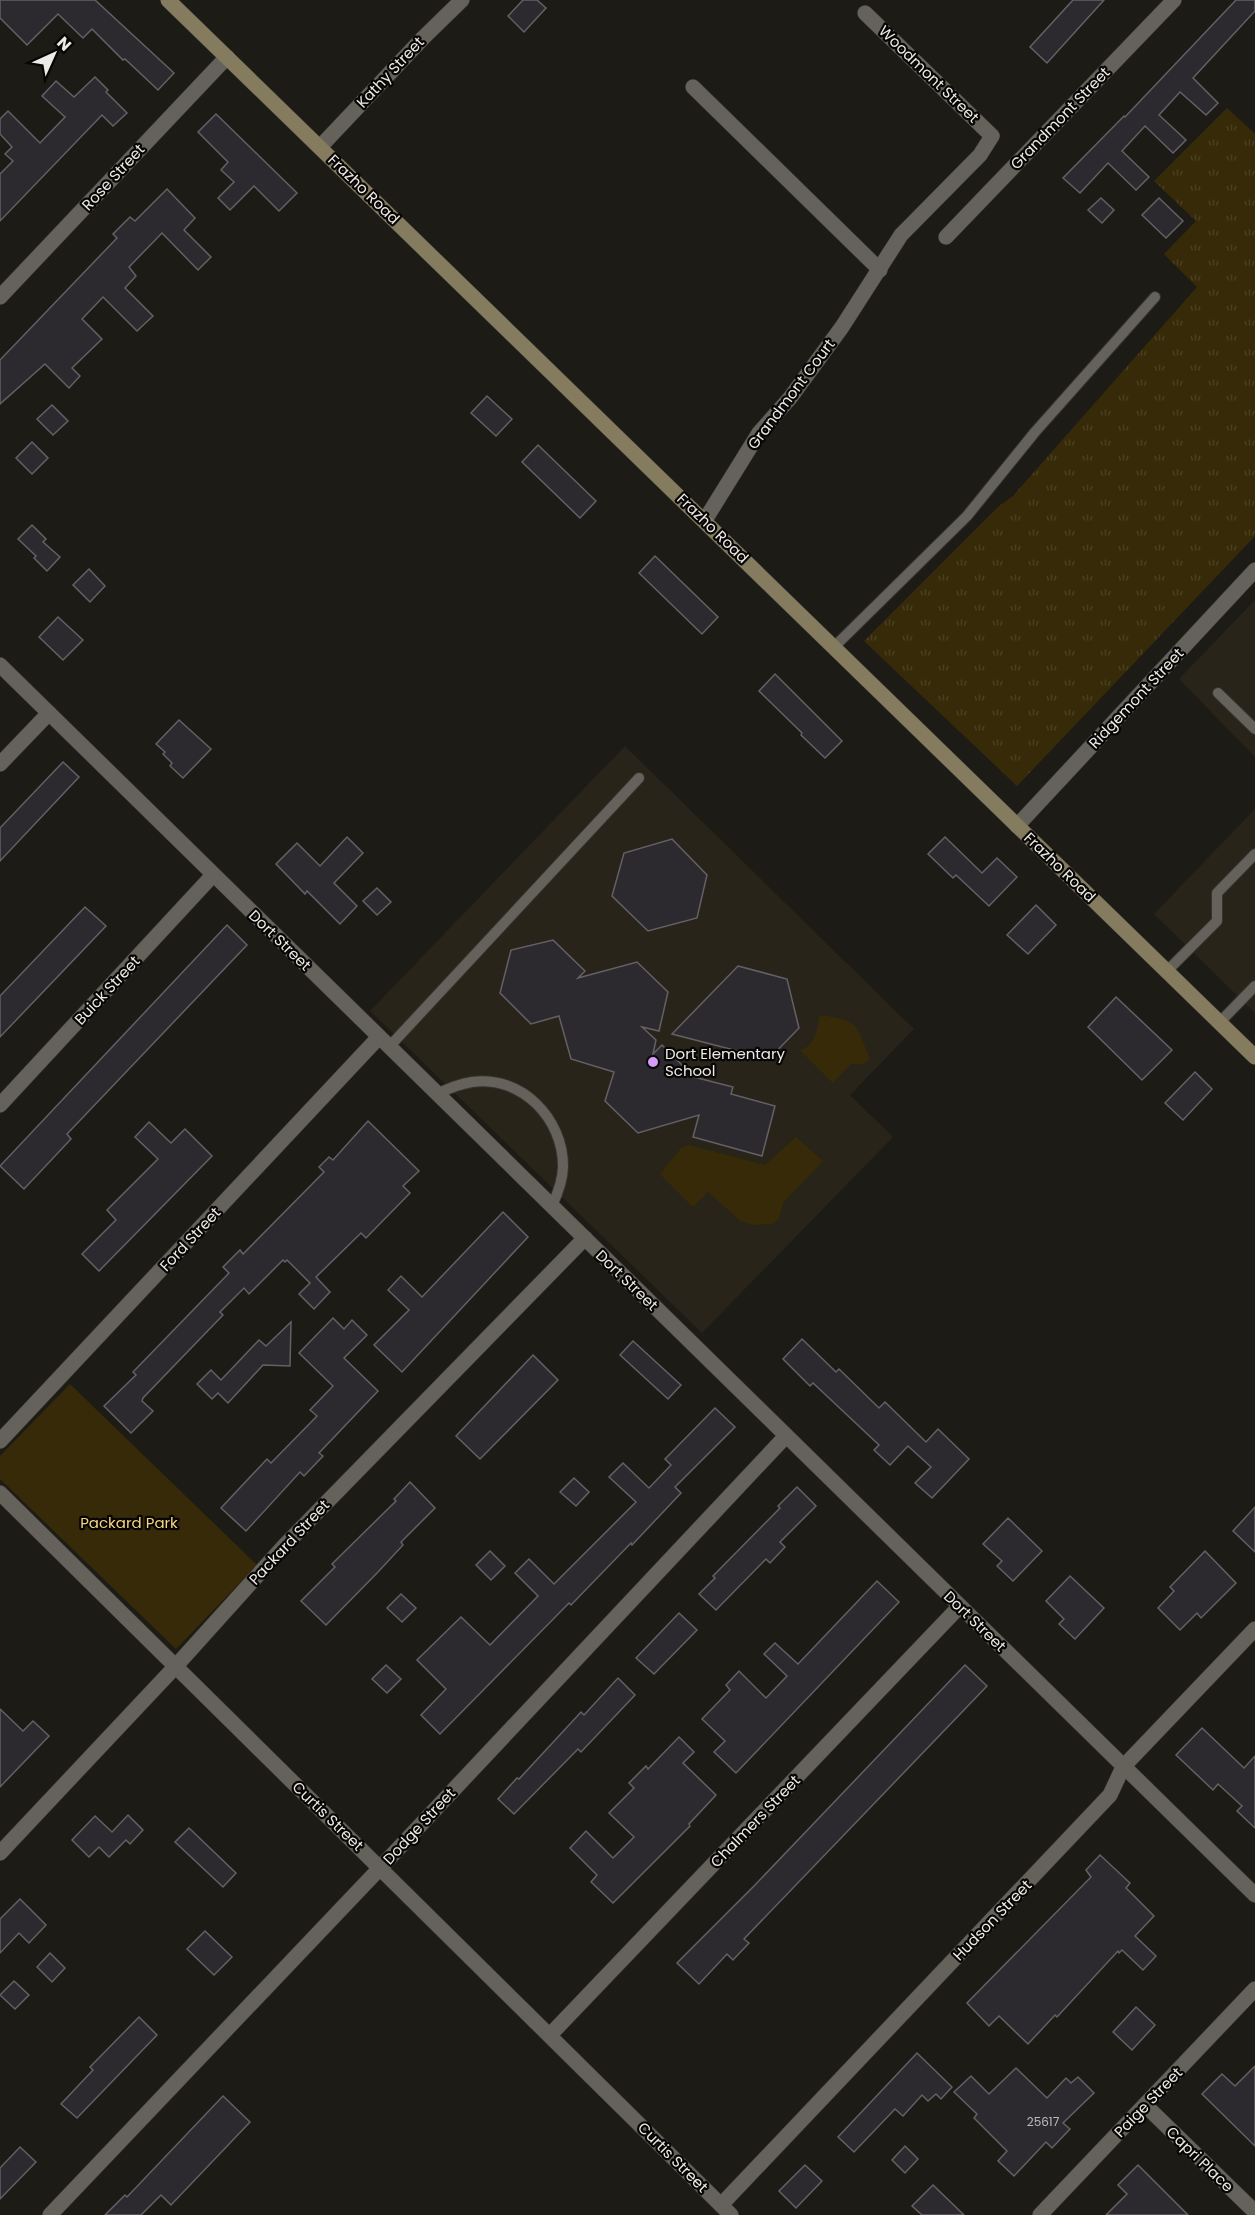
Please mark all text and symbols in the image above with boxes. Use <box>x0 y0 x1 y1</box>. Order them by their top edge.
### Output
street label: Woodmont Street <box>874 21 984 127</box>
north arrow <box>24 24 84 84</box>
text: N <box>52 31 77 56</box>
street label: Kathy Street <box>351 32 429 112</box>
street label: Grandmont Street <box>1005 62 1115 174</box>
street label: Rose Street <box>77 139 149 215</box>
street label: Frazho Road <box>323 149 405 229</box>
street label: Grandmont Court <box>743 335 839 453</box>
street label: Frazho Road <box>672 488 754 568</box>
street label: Ridgemont Street <box>1084 643 1188 753</box>
street label: Frazho Road <box>1019 827 1101 907</box>
street label: Dort Street <box>244 905 316 975</box>
street label: Buick Street <box>70 951 144 1029</box>
place label: Dort Elementary School <box>665 1043 785 1081</box>
marker: Dort Elementary School <box>646 1055 660 1069</box>
street label: Ford Street <box>155 1202 225 1276</box>
street label: Dort Street <box>591 1245 663 1315</box>
street label: Packard Street <box>244 1495 334 1589</box>
park label: Packard Park <box>80 1512 178 1533</box>
street label: Dort Street <box>939 1586 1011 1656</box>
street label: Chalmers Street <box>705 1770 805 1872</box>
street label: Curtis Street <box>288 1777 368 1855</box>
street label: Dodge Street <box>378 1783 460 1869</box>
street label: Hudson Street <box>948 1875 1036 1965</box>
street label: Paige Street <box>1109 2062 1187 2142</box>
house number: 25617 <box>1027 2113 1060 2130</box>
street label: Curtis Street <box>633 2117 713 2197</box>
street label: Capri Place <box>1162 2122 1238 2196</box>

